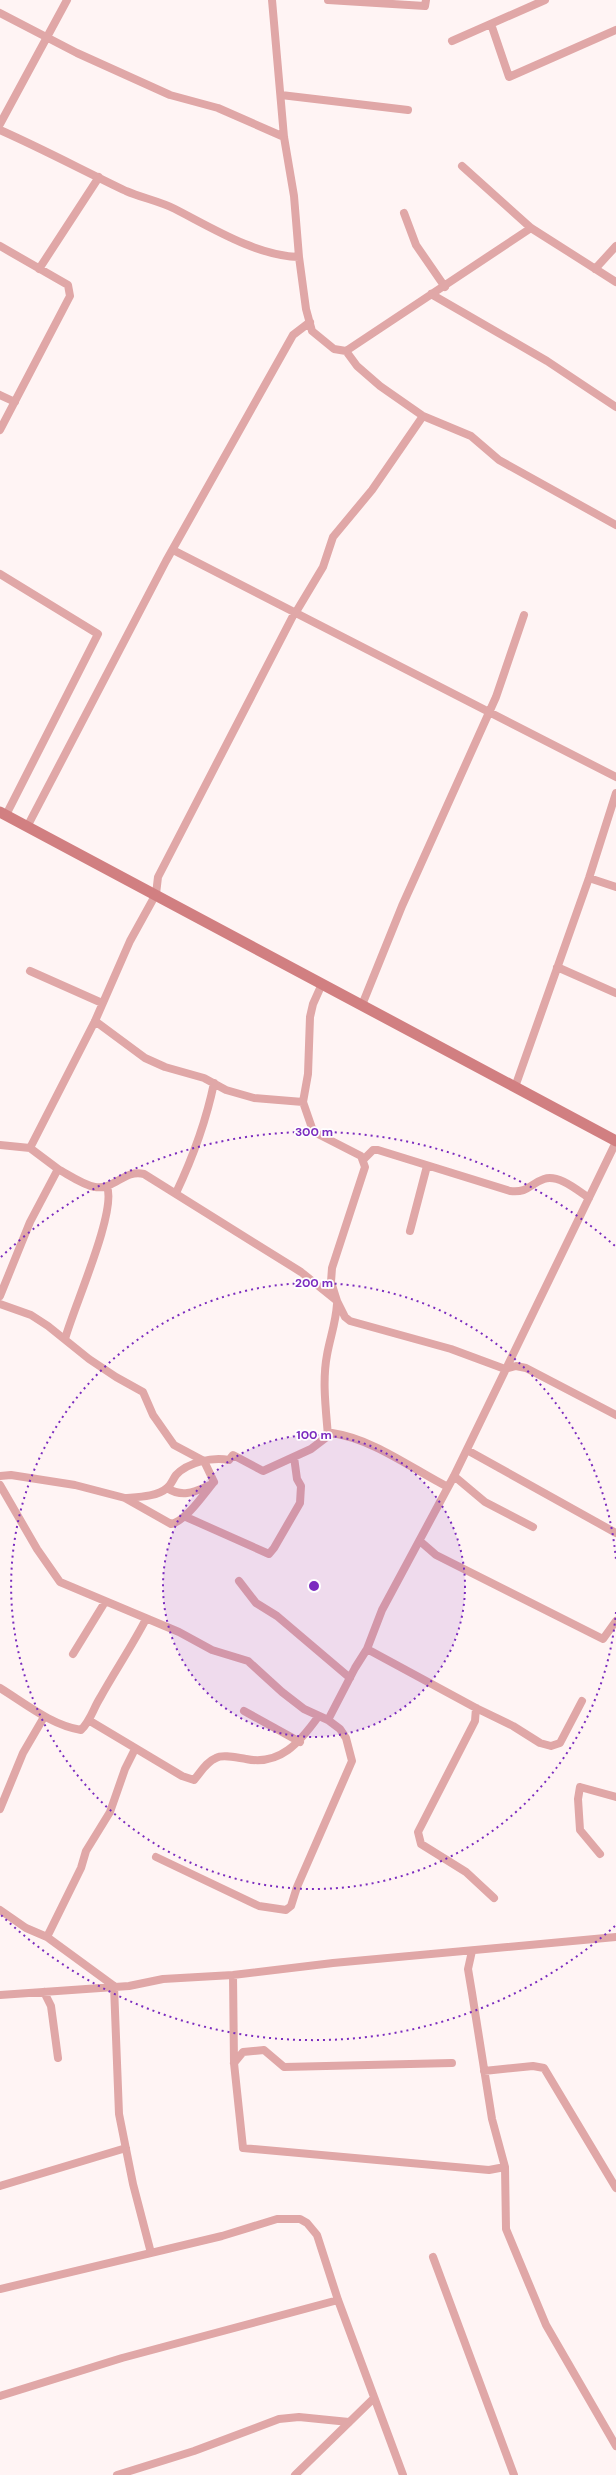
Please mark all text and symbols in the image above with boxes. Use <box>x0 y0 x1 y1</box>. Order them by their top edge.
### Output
text: 300 m <box>295 1124 333 1140</box>
text: 200 m <box>295 1275 333 1291</box>
text: 100 m <box>296 1427 332 1443</box>
centre of rings <box>307 1579 321 1593</box>

